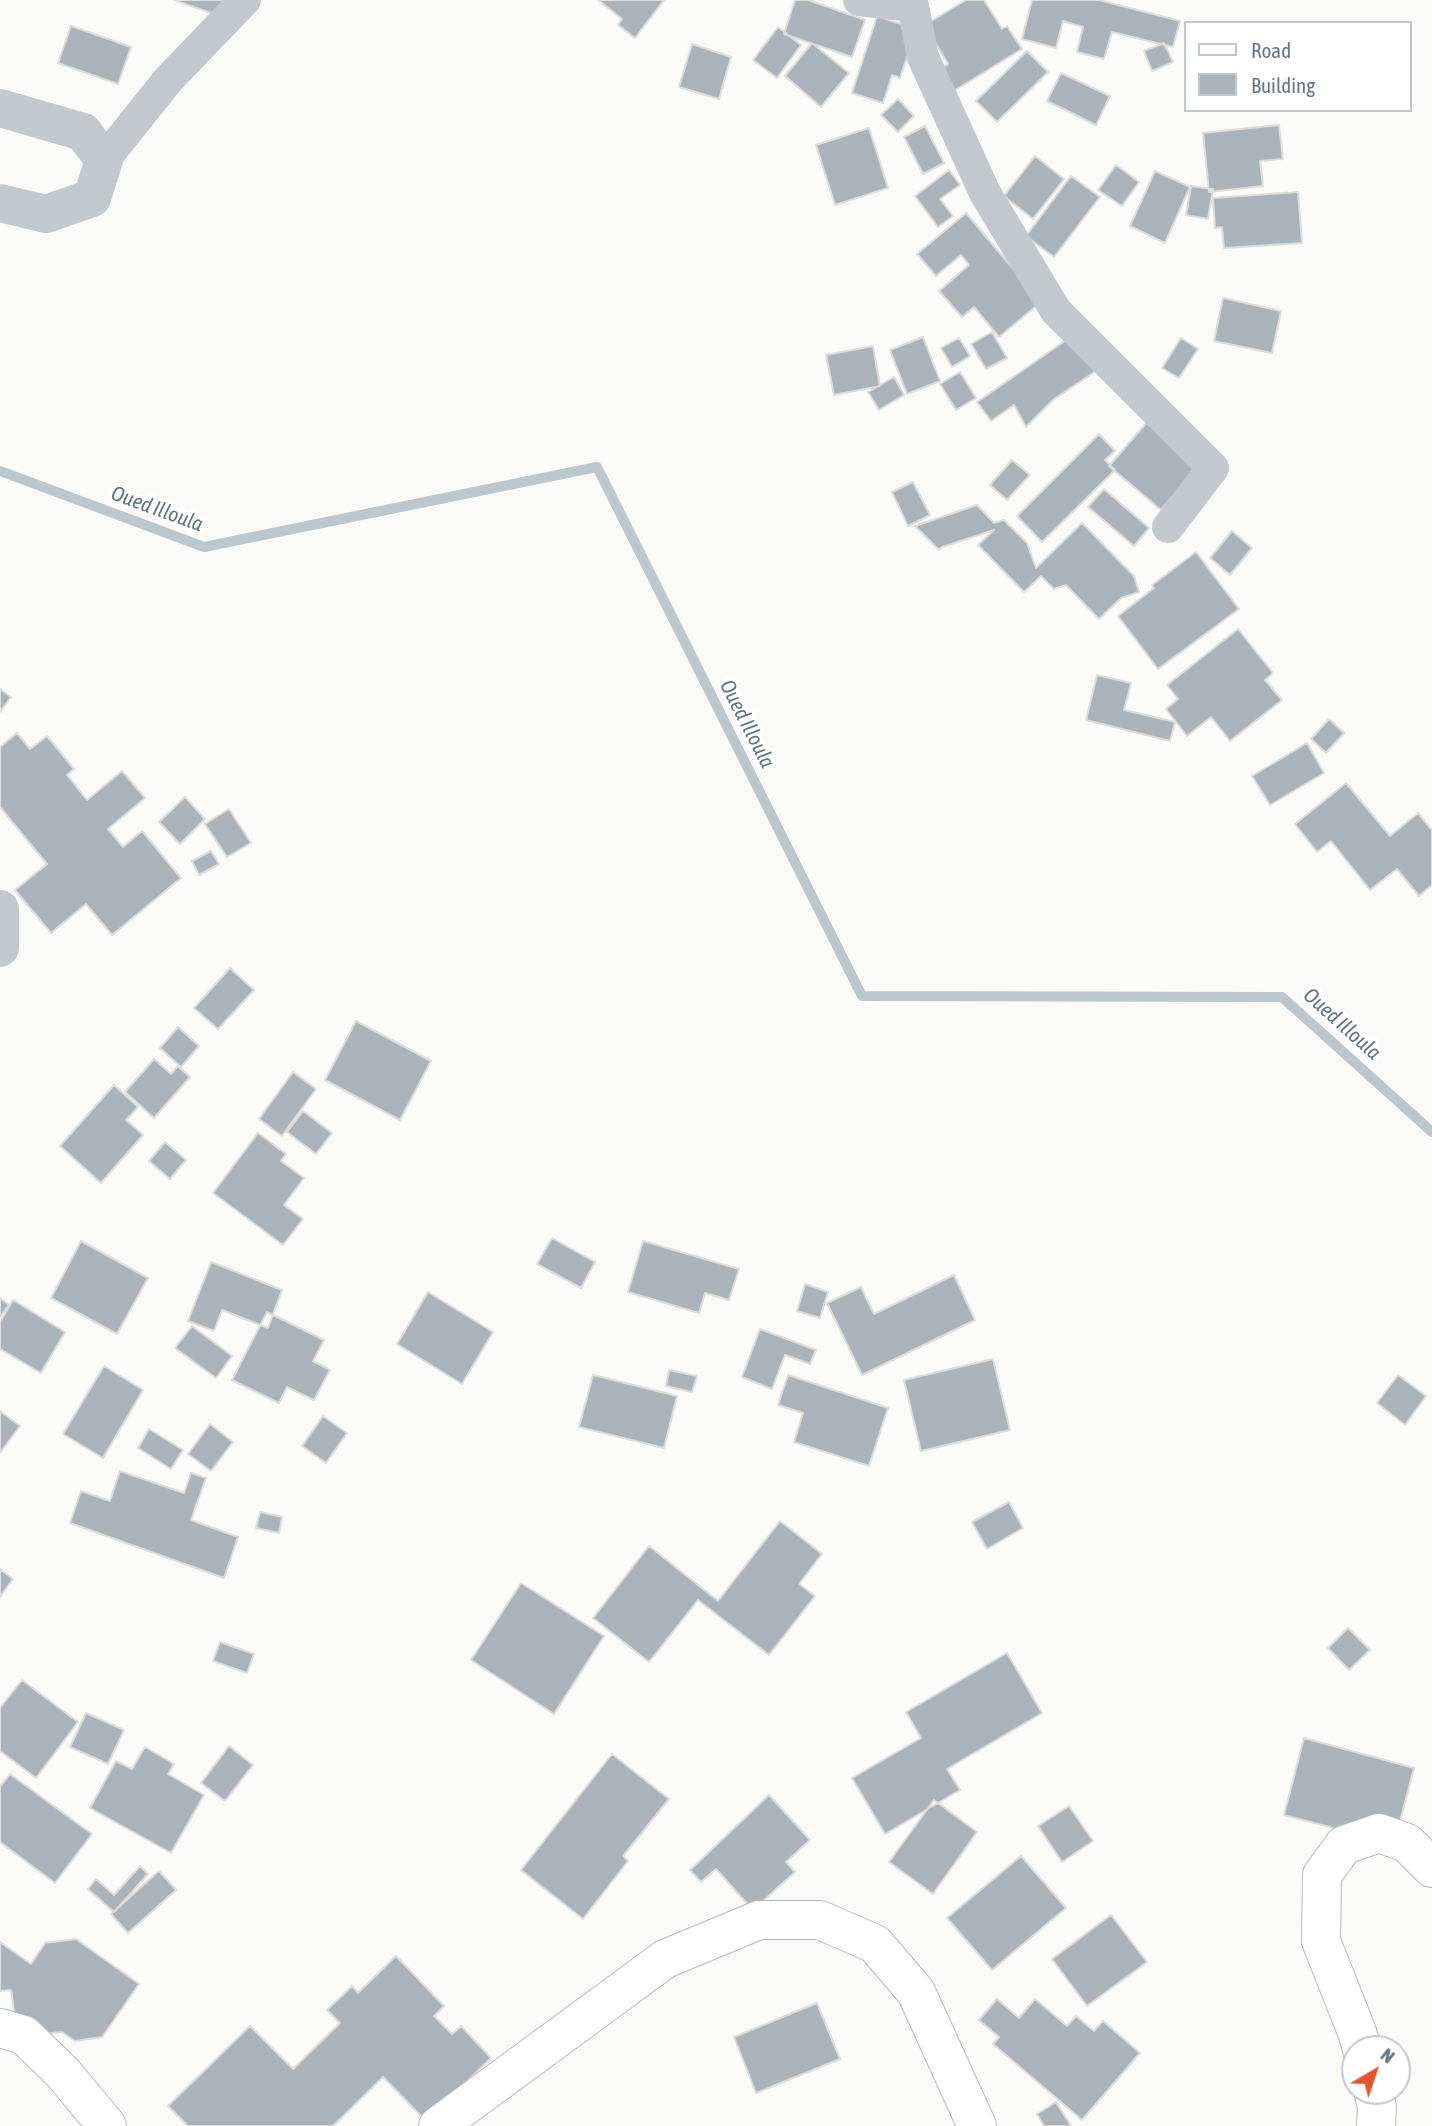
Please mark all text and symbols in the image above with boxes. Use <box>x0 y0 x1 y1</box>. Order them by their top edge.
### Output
legend <box>1184 21 1411 112</box>
text: Road <box>1251 38 1291 62</box>
text: Building <box>1251 73 1315 97</box>
water label: Oued Illoula <box>108 481 206 537</box>
water label: Oued Illoula <box>714 676 780 772</box>
water label: Oued Illoula <box>1298 983 1386 1065</box>
north arrow <box>1341 2035 1411 2105</box>
text: N <box>1377 2043 1399 2067</box>

